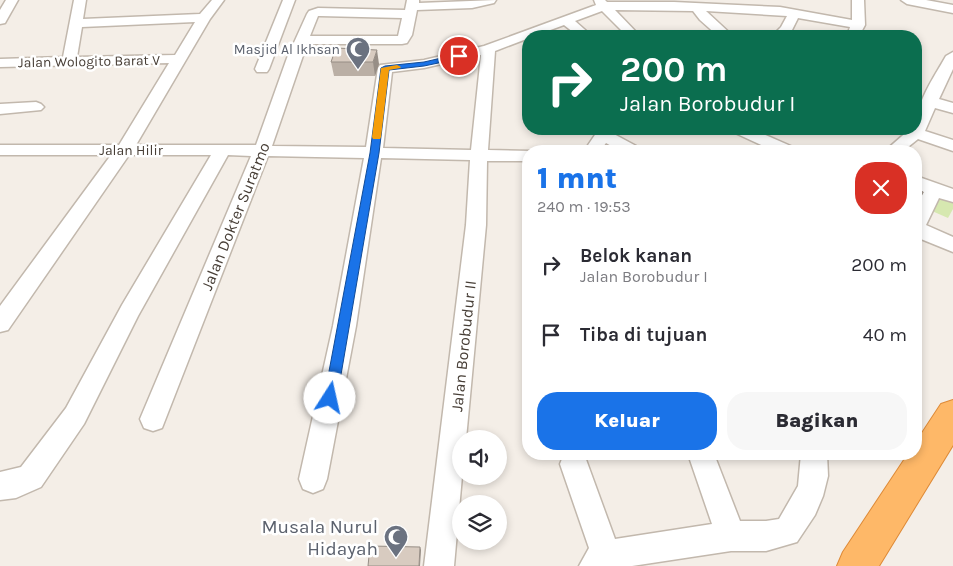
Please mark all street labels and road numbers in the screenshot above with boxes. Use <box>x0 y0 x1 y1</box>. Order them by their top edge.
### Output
street label: Jalan Wologito Barat V <box>18 52 160 71</box>
street label: Jalan Dokter Suratmo <box>197 139 274 293</box>
street label: Jalan Hilir <box>99 142 164 159</box>
street label: Jalan Borobudur II <box>447 279 480 413</box>

